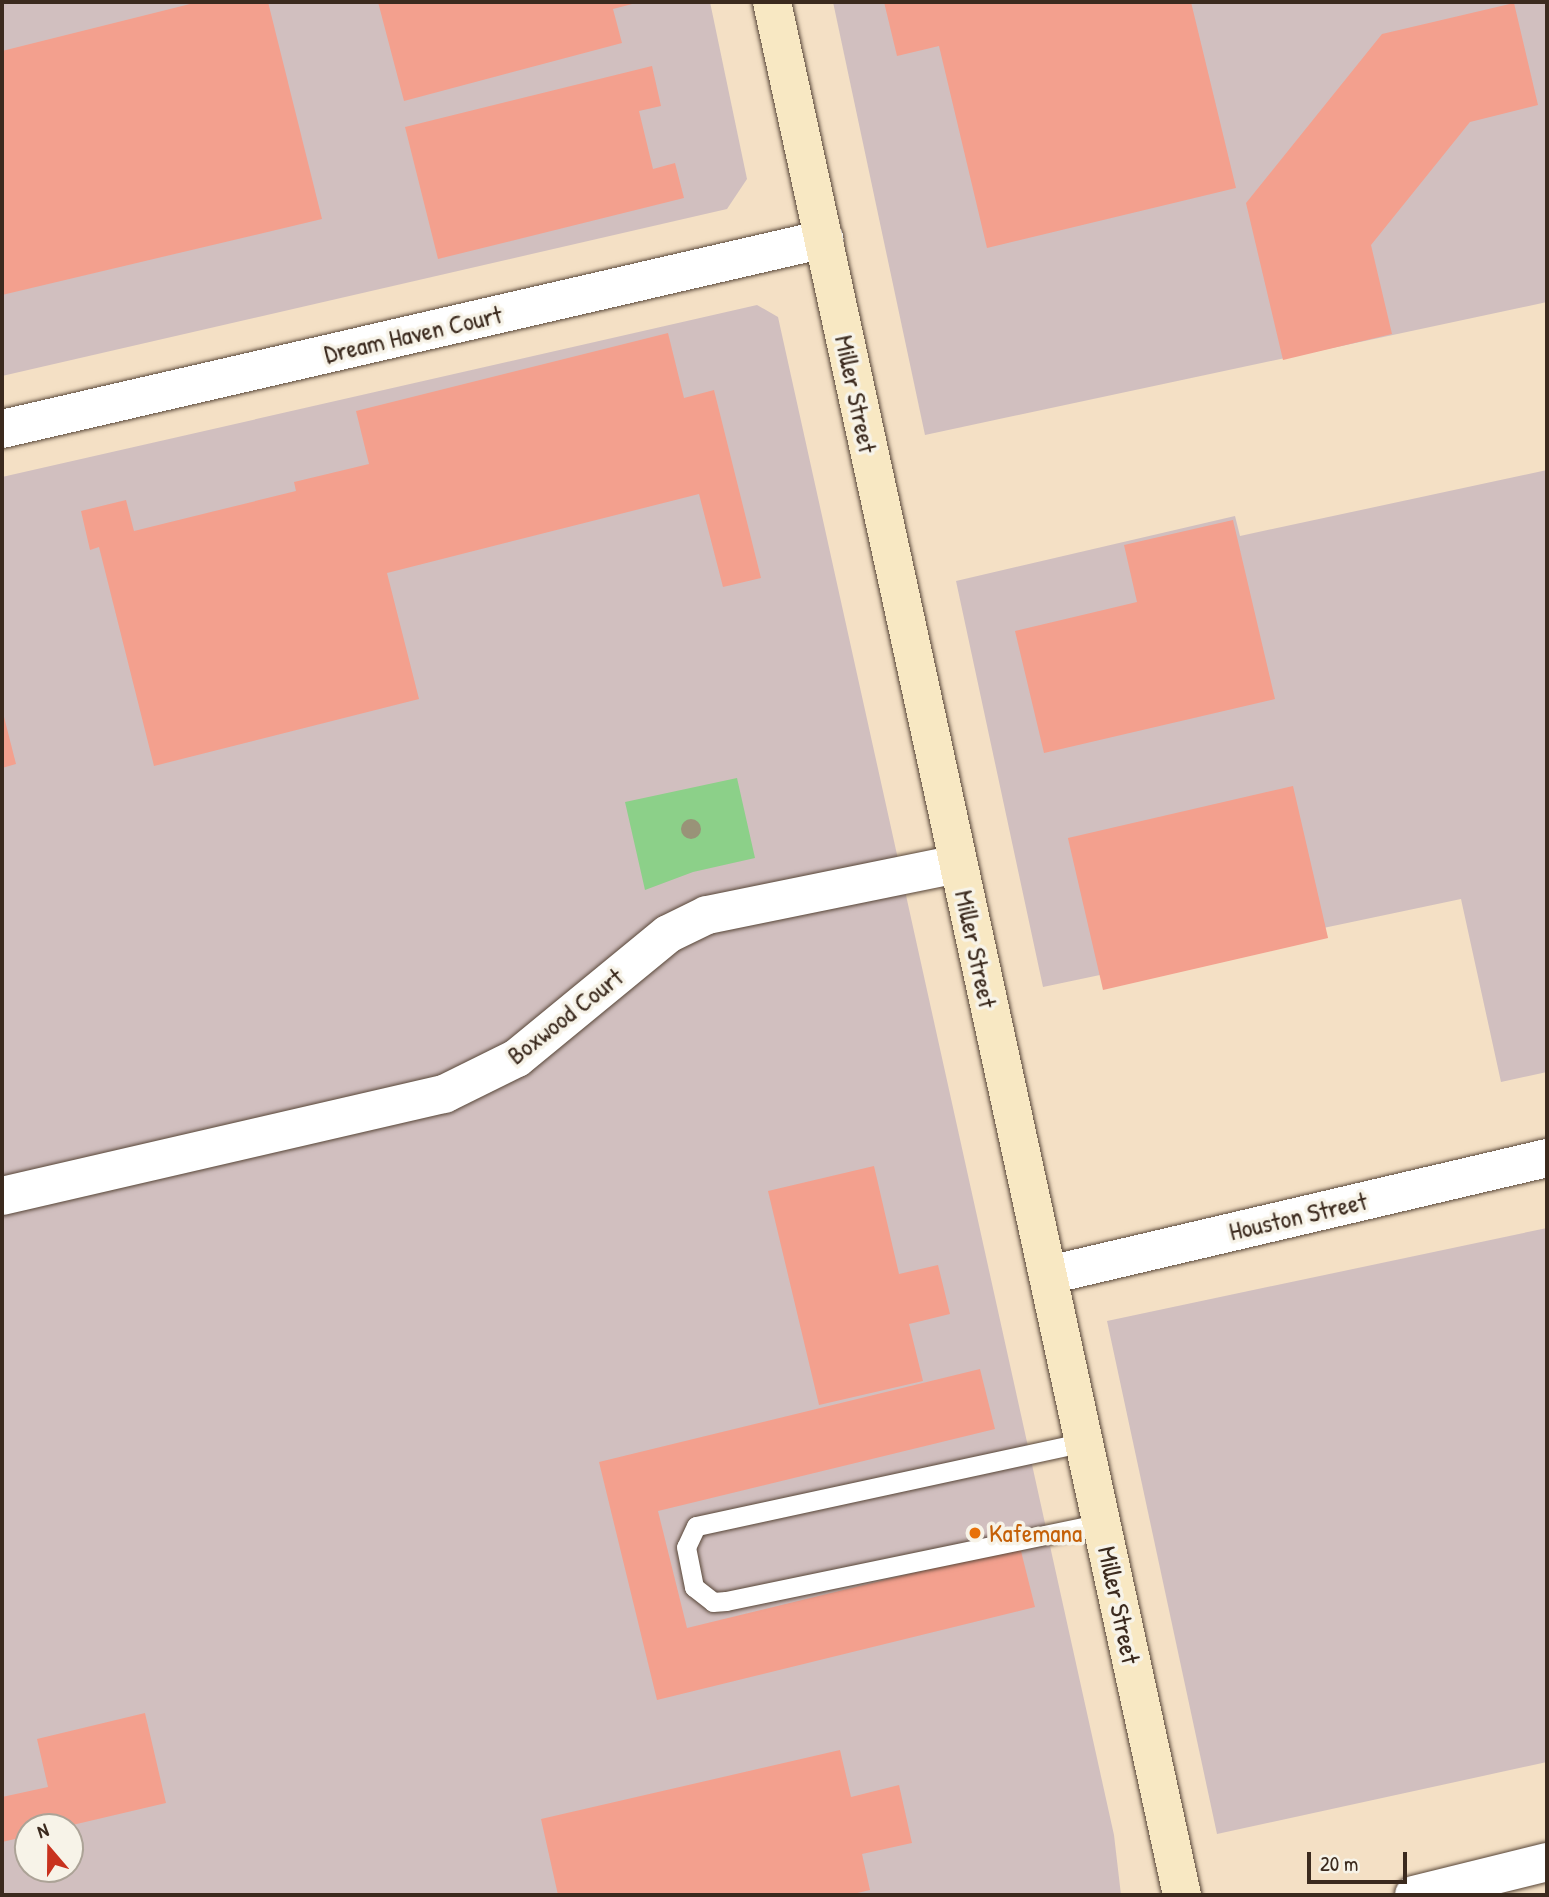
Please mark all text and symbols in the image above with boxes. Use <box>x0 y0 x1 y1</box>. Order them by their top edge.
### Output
street label: Dream Haven Court <box>321 298 505 370</box>
street label: Miller Street <box>828 332 884 456</box>
street label: Miller Street <box>948 887 1004 1011</box>
street label: Boxwood Court <box>501 961 629 1071</box>
street label: Houston Street <box>1226 1185 1370 1247</box>
place label: Kafemana <box>989 1517 1082 1549</box>
marker: Kafemana <box>967 1525 983 1541</box>
street label: Miller Street <box>1091 1543 1147 1667</box>
north arrow <box>14 1813 84 1883</box>
text: N <box>33 1816 52 1844</box>
scale bar <box>1311 1838 1411 1882</box>
text: 20 m <box>1320 1849 1358 1878</box>

